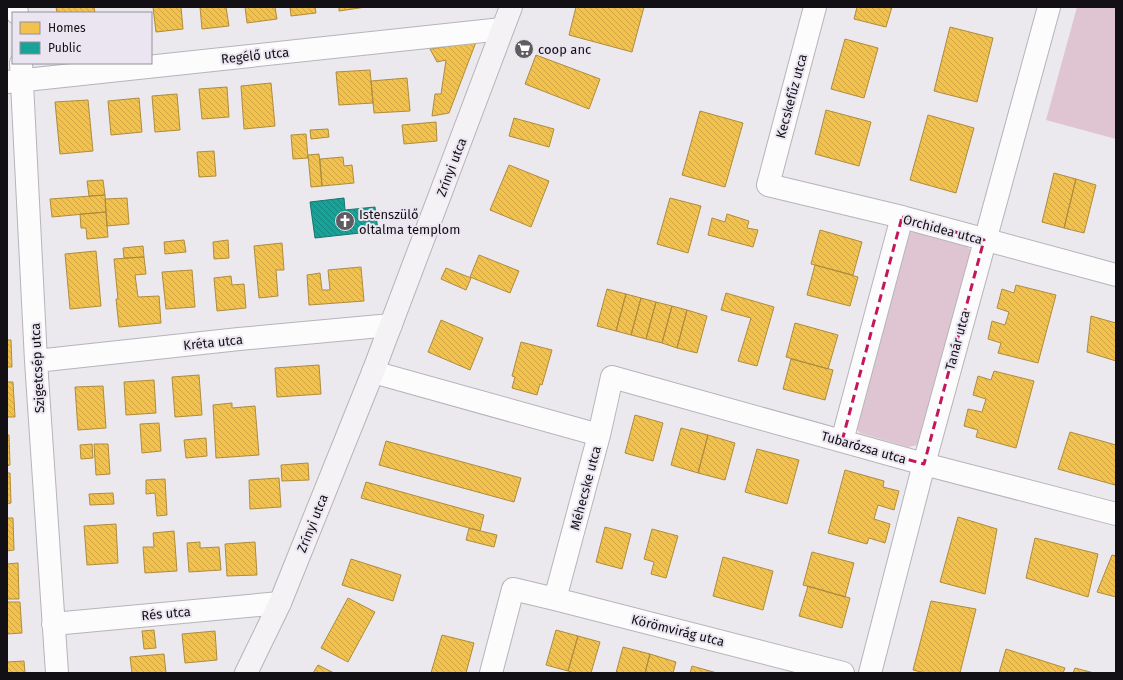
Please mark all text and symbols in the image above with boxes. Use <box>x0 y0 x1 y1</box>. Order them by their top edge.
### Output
legend <box>12 12 152 64</box>
text: Homes <box>48 21 86 35</box>
supermarket icon: coop anc <box>513 38 535 60</box>
text: Public <box>48 41 82 55</box>
place label: coop anc <box>538 42 591 57</box>
street label: Regélő utca <box>220 44 290 67</box>
street label: Kecskefűz utca <box>773 52 810 140</box>
street label: Zrínyi utca <box>433 136 469 199</box>
place label: Istenszülő oltalma templom <box>359 207 460 237</box>
church icon: Istenszülő oltalma templom <box>334 210 356 232</box>
street label: Orchidea utca <box>902 212 984 247</box>
street label: Tanár utca <box>942 308 973 372</box>
street label: Szigetcsép utca <box>28 323 47 413</box>
street label: Kréta utca <box>183 332 244 353</box>
street label: Tubarózsa utca <box>820 428 908 467</box>
street label: Méhecske utca <box>567 444 604 532</box>
street label: Zrínyi utca <box>294 492 331 555</box>
street label: Rés utca <box>141 604 191 623</box>
street label: Körömvirág utca <box>630 612 726 649</box>

